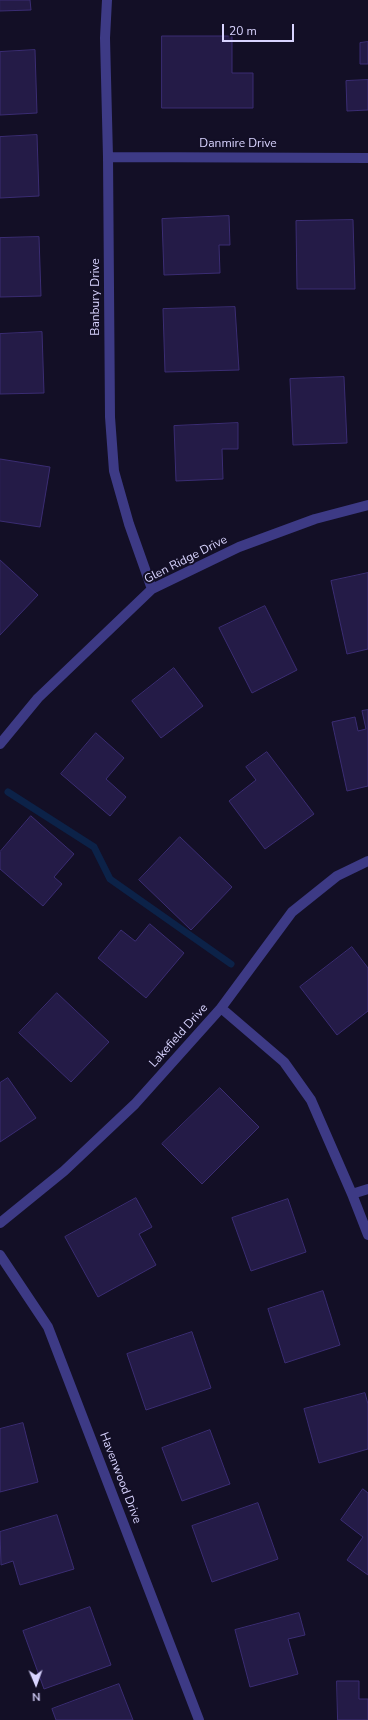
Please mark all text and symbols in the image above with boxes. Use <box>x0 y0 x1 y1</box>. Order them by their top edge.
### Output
scale bar <box>224 16 296 42</box>
text: 20 m <box>229 23 257 39</box>
street label: Danmire Drive <box>199 137 277 151</box>
street label: Banbury Drive <box>89 258 103 336</box>
street label: Glen Ridge Drive <box>142 533 230 587</box>
street label: Lakefield Drive <box>147 1001 211 1071</box>
street label: Havenwood Drive <box>96 1430 144 1526</box>
north arrow <box>16 1664 56 1704</box>
text: N <box>32 1689 41 1704</box>

